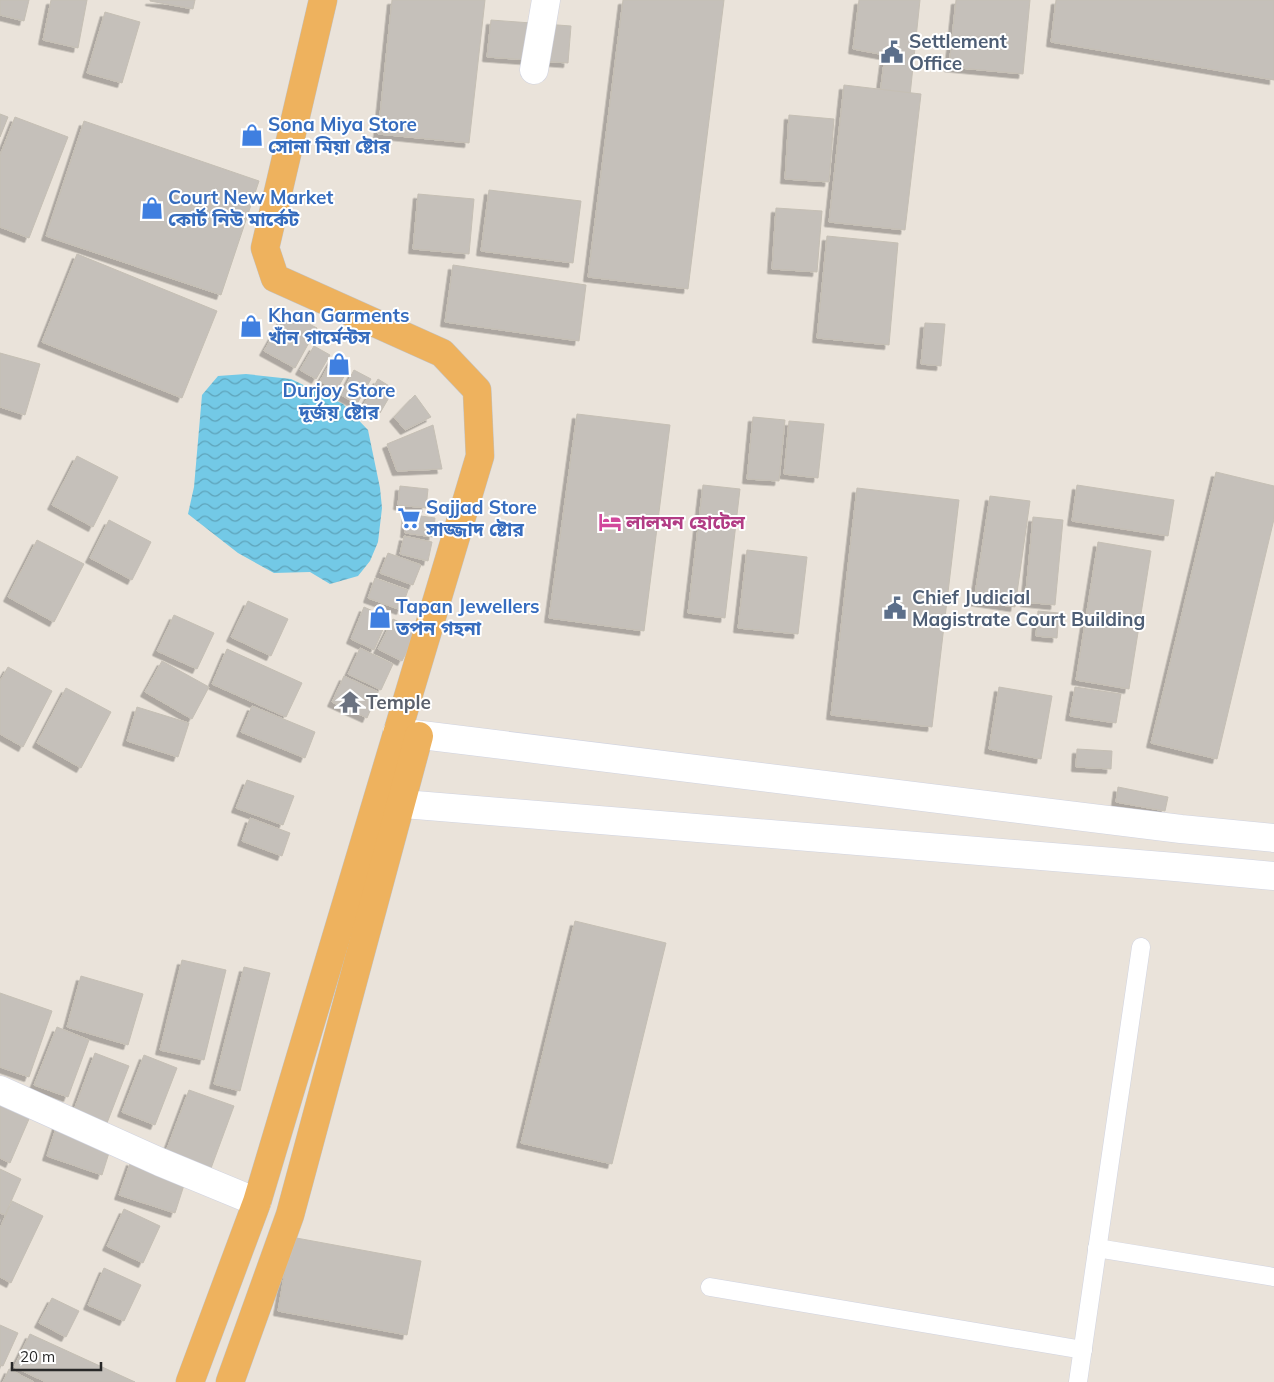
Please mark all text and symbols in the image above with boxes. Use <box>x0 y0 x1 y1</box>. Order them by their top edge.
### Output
place label: Settlement Office <box>909 29 1007 75</box>
public building icon: Settlement Office <box>879 39 905 65</box>
place label: Sona Miya Store সোনা মিয়া ষ্টোর <box>268 112 417 158</box>
shop icon: Sona Miya Store সোনা মিয়া ষ্টোর <box>239 122 265 148</box>
place label: Court New Market কোর্ট নিউ মার্কেট <box>168 185 334 231</box>
shop icon: Court New Market কোর্ট নিউ মার্কেট <box>139 195 165 221</box>
place label: Khan Garments খাঁন গার্মেন্টস <box>268 303 410 349</box>
shop icon: Khan Garments খাঁন গার্মেন্টস <box>238 313 264 339</box>
shop icon: Durjoy Store দূর্জয় ষ্টোর <box>326 351 352 377</box>
place label: Durjoy Store দূর্জয় ষ্টোর <box>282 378 396 424</box>
place label: Sajjad Store সাজ্জাদ ষ্টোর <box>425 495 537 541</box>
supermarket icon: Sajjad Store সাজ্জাদ ষ্টোর <box>396 505 422 531</box>
hotel icon: লালমন হোটেল <box>597 509 623 535</box>
place label: লালমন হোটেল <box>625 510 746 534</box>
place label: Chief Judicial Magistrate Court Building <box>912 585 1145 631</box>
place label: Tapan Jewellers তপন গহনা <box>395 594 540 640</box>
public building icon: Chief Judicial Magistrate Court Building <box>882 595 908 621</box>
shop icon: Tapan Jewellers তপন গহনা <box>367 604 393 630</box>
temple icon: Temple <box>337 689 363 715</box>
place label: Temple <box>366 690 431 714</box>
scale bar <box>12 1340 101 1372</box>
text: 20 m <box>20 1347 55 1366</box>

